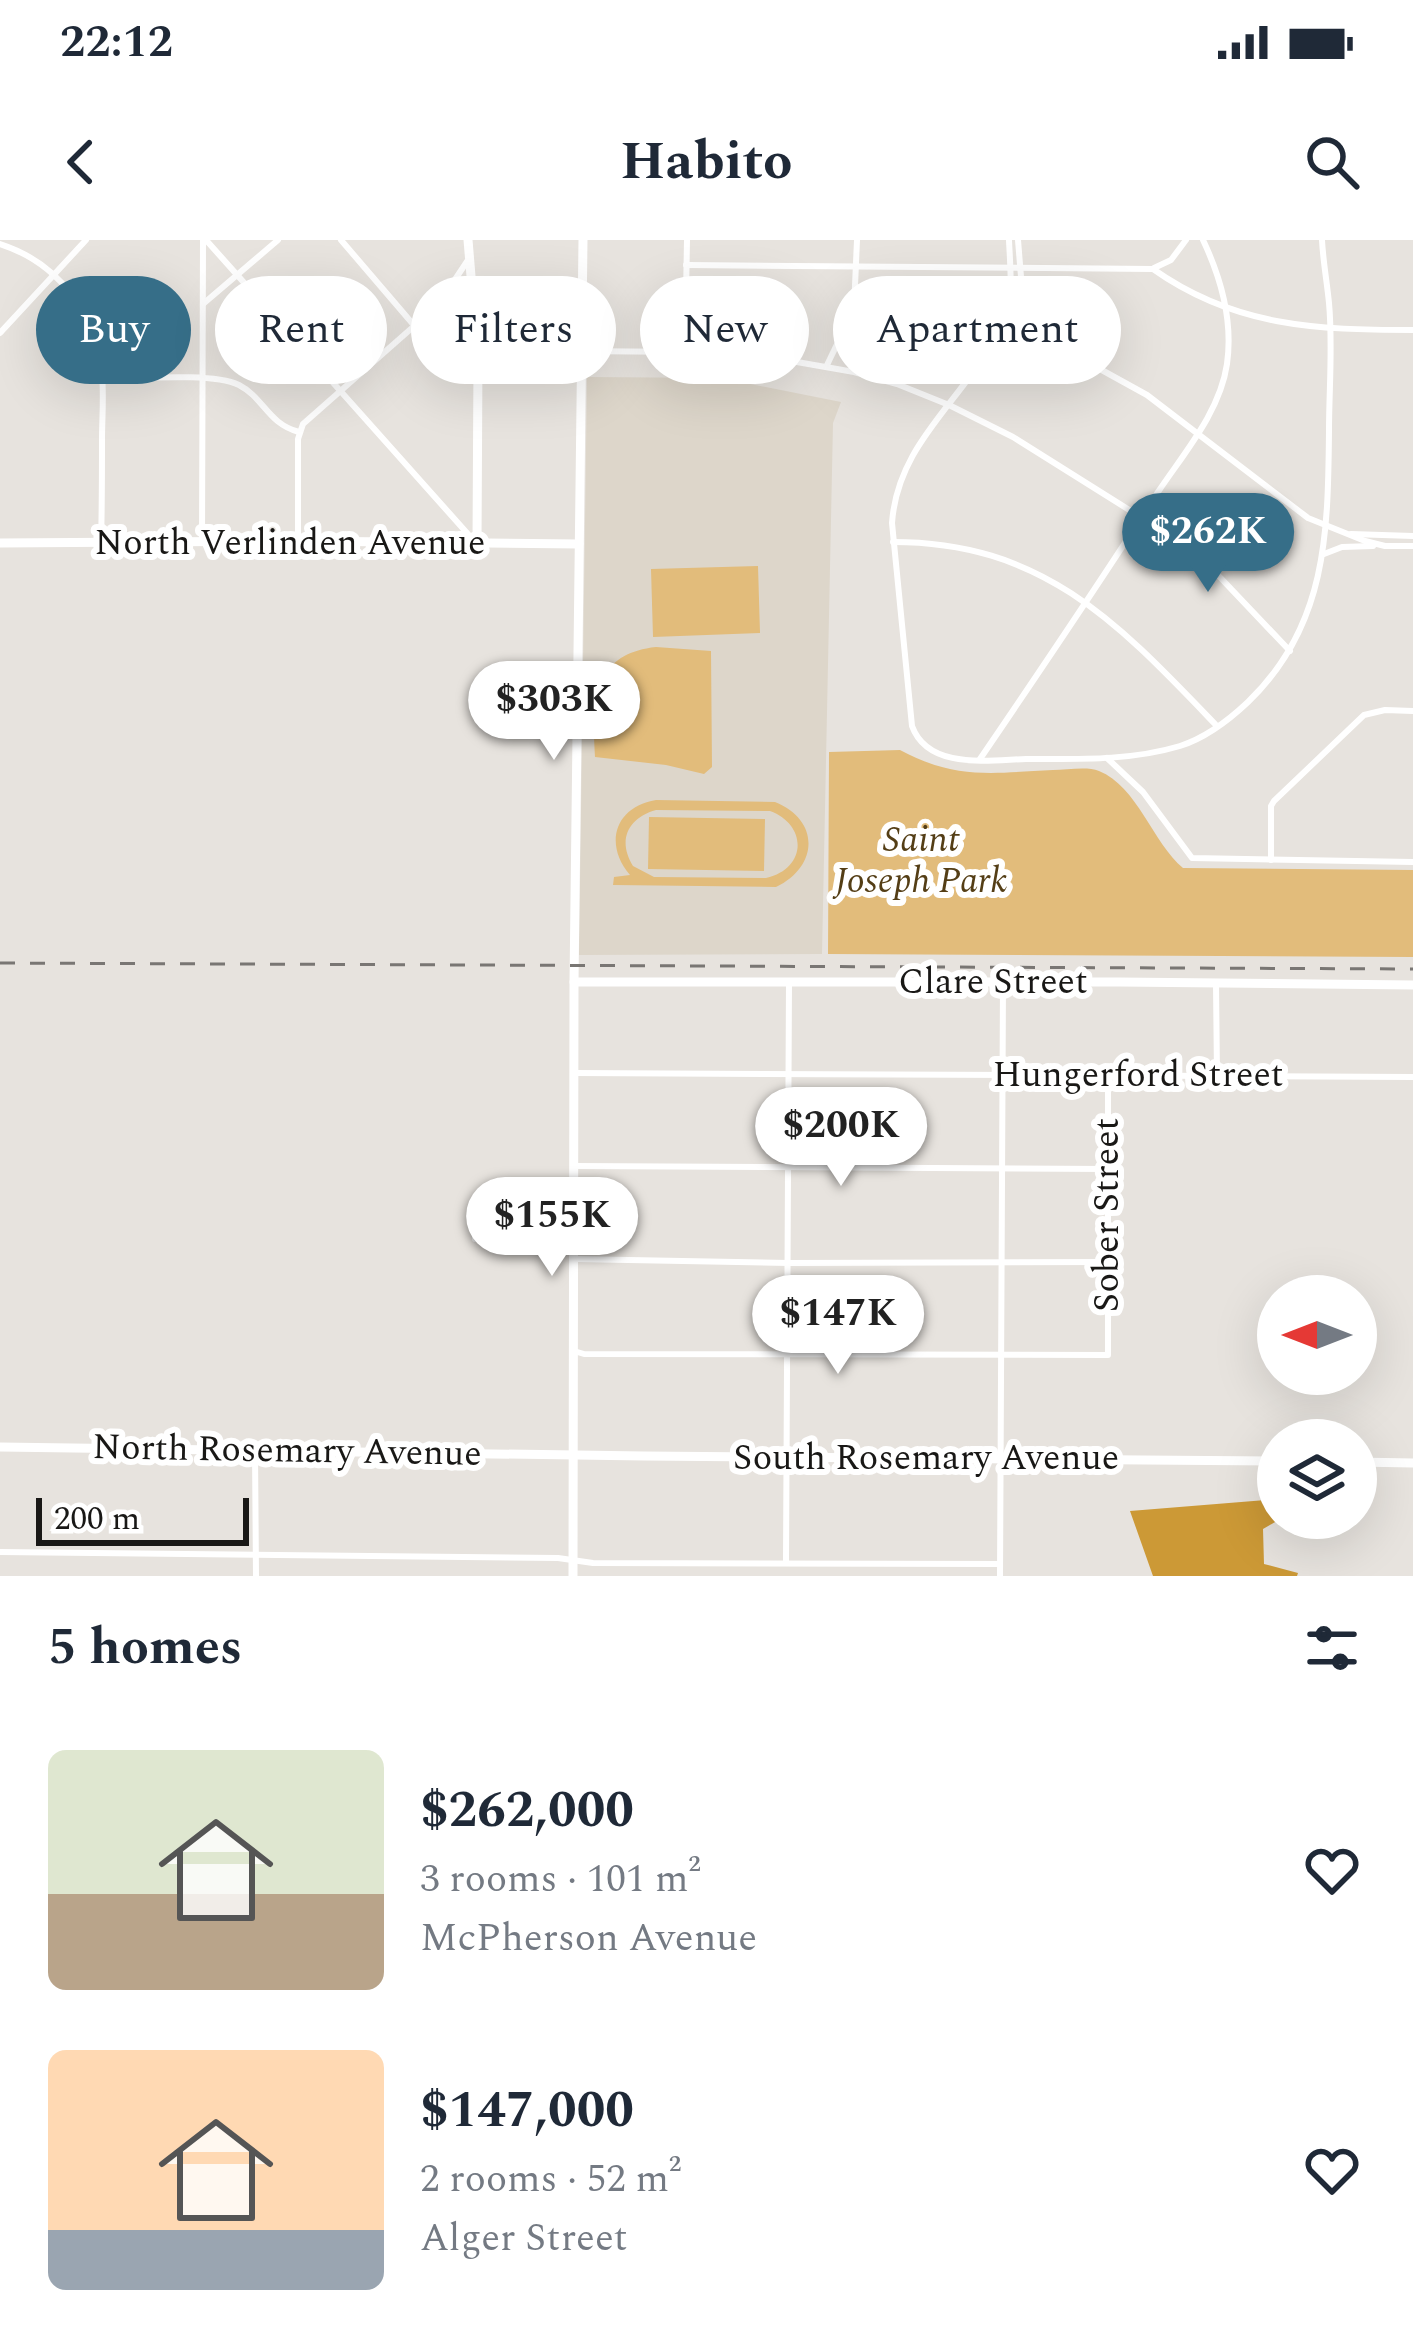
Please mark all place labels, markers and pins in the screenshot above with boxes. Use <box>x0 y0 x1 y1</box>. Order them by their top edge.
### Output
pin: $262K <box>1124 493 1292 595</box>
pin: $303K <box>470 661 638 763</box>
pin: $200K <box>757 1087 925 1189</box>
pin: $155K <box>468 1177 636 1279</box>
pin: $147K <box>754 1275 922 1377</box>

